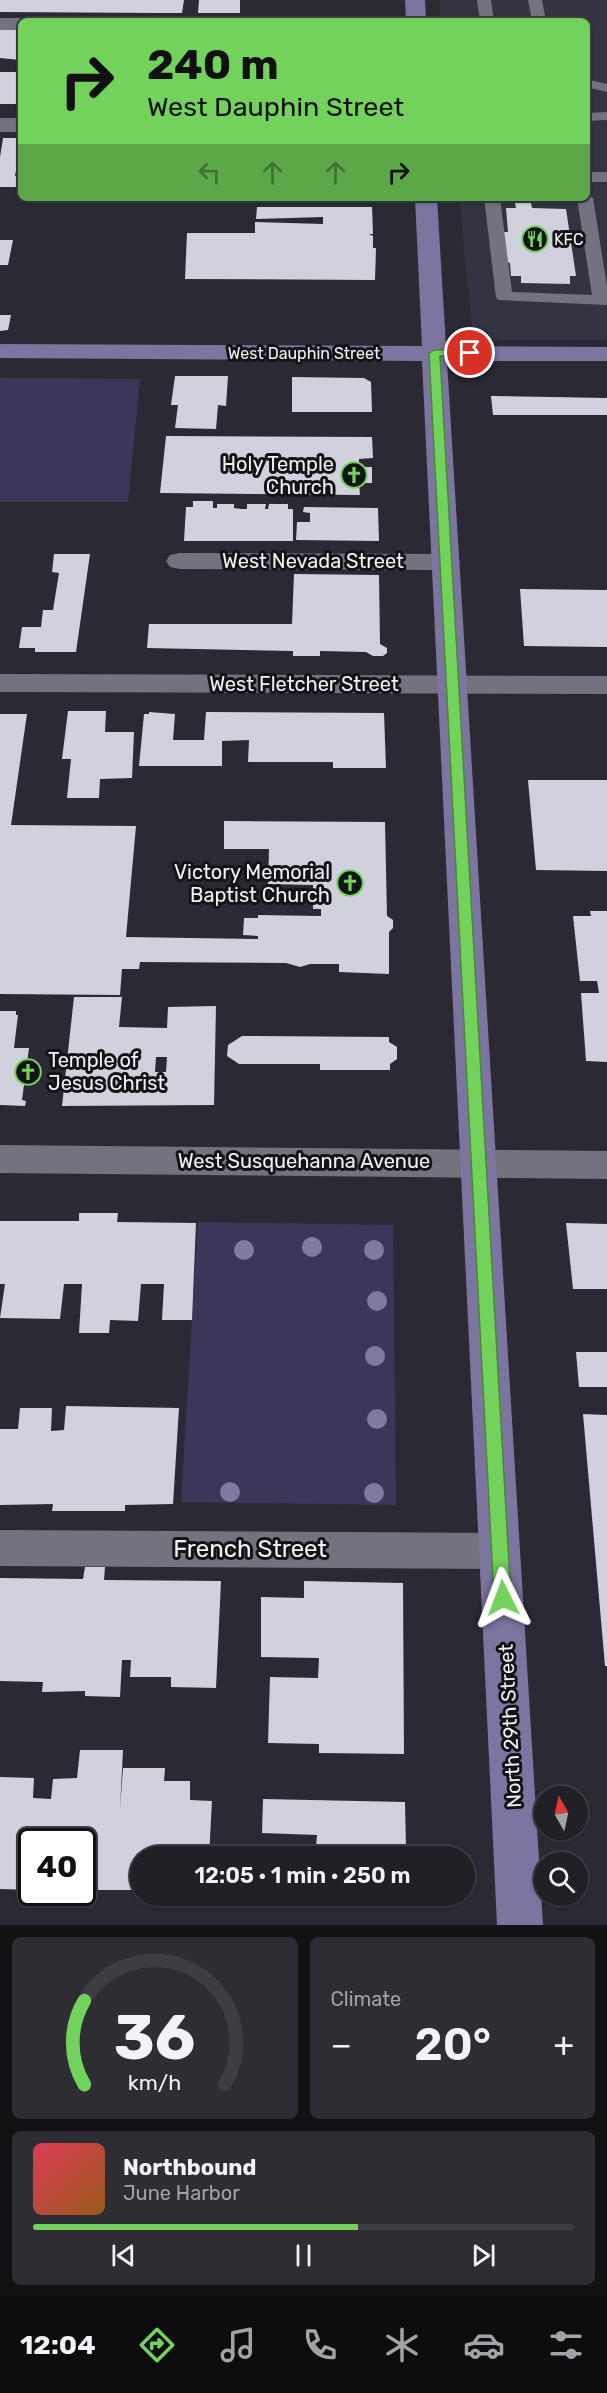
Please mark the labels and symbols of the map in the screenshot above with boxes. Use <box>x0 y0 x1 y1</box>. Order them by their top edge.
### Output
restaurant icon: KFC <box>520 224 550 254</box>
place label: KFC <box>554 230 584 249</box>
pin <box>444 327 495 378</box>
street label: West Dauphin Street <box>228 344 380 363</box>
place label: Holy Temple Church <box>222 452 334 499</box>
church icon: Holy Temple Church <box>339 460 369 490</box>
street label: West Nevada Street <box>222 549 404 573</box>
street label: West Fletcher Street <box>209 672 399 696</box>
place label: Victory Memorial Baptist Church <box>174 860 330 907</box>
church icon: Victory Memorial Baptist Church <box>335 868 365 898</box>
place label: Temple of Jesus Christ <box>48 1048 165 1095</box>
church icon: Temple of Jesus Christ <box>13 1057 43 1087</box>
street label: West Susquehanna Avenue <box>178 1149 430 1173</box>
street label: French Street <box>173 1535 327 1563</box>
position arrow <box>471 1566 535 1630</box>
street label: North 29th Street <box>494 1643 526 1809</box>
north arrow <box>534 1786 588 1840</box>
speed limit sign: 40 <box>18 1828 96 1906</box>

